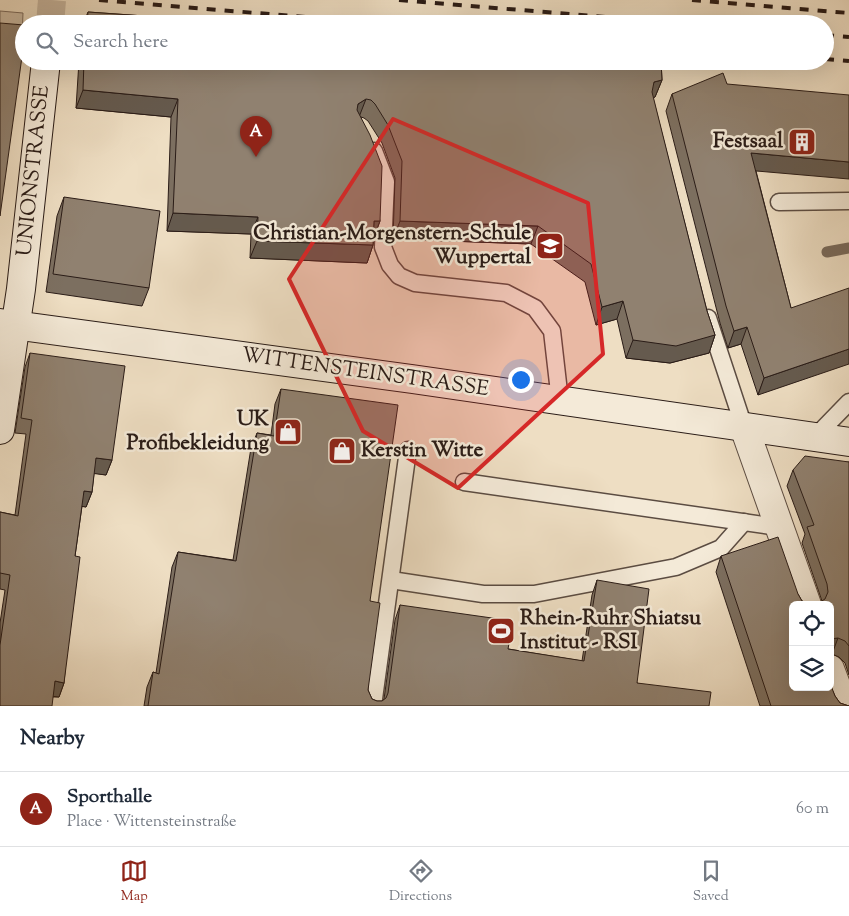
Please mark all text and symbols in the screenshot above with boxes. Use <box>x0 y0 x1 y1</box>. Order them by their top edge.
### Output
search box <box>15 15 834 70</box>
icon: search <box>33 29 61 57</box>
text: Search here <box>73 29 168 56</box>
street label: UNIONSTRASSE <box>10 84 58 258</box>
pin: A <box>240 116 272 157</box>
place label: Festsaal <box>713 127 783 157</box>
building icon: Festsaal <box>787 127 817 157</box>
place label: Christian-Morgenstern-Schule Wuppertal <box>253 219 531 273</box>
school or university icon: Christian-Morgenstern-Schule Wuppertal <box>535 231 565 261</box>
street label: WITTENSTEINSTRASSE <box>239 341 491 405</box>
your location <box>508 367 534 393</box>
place label: UK Profibekleidung <box>127 405 270 459</box>
shop icon: UK Profibekleidung <box>273 417 303 447</box>
shop icon: Kerstin Witte <box>327 436 357 466</box>
place label: Kerstin Witte <box>361 436 484 466</box>
map controls <box>789 601 834 691</box>
button: locate <box>789 601 834 646</box>
place label: Rhein-Ruhr Shiatsu Institut - RSI <box>520 604 702 658</box>
sports icon: Rhein-Ruhr Shiatsu Institut - RSI <box>486 616 516 646</box>
button: layers <box>789 646 834 691</box>
text: Nearby <box>20 724 85 754</box>
text: Sporthalle <box>67 784 152 811</box>
text: A <box>30 798 43 821</box>
text: 60 m <box>796 798 829 821</box>
text: Place · Wittensteinstraße <box>67 811 237 834</box>
tab: Map <box>120 857 148 907</box>
tab: Directions <box>389 857 452 907</box>
tab: Saved <box>693 857 729 907</box>

